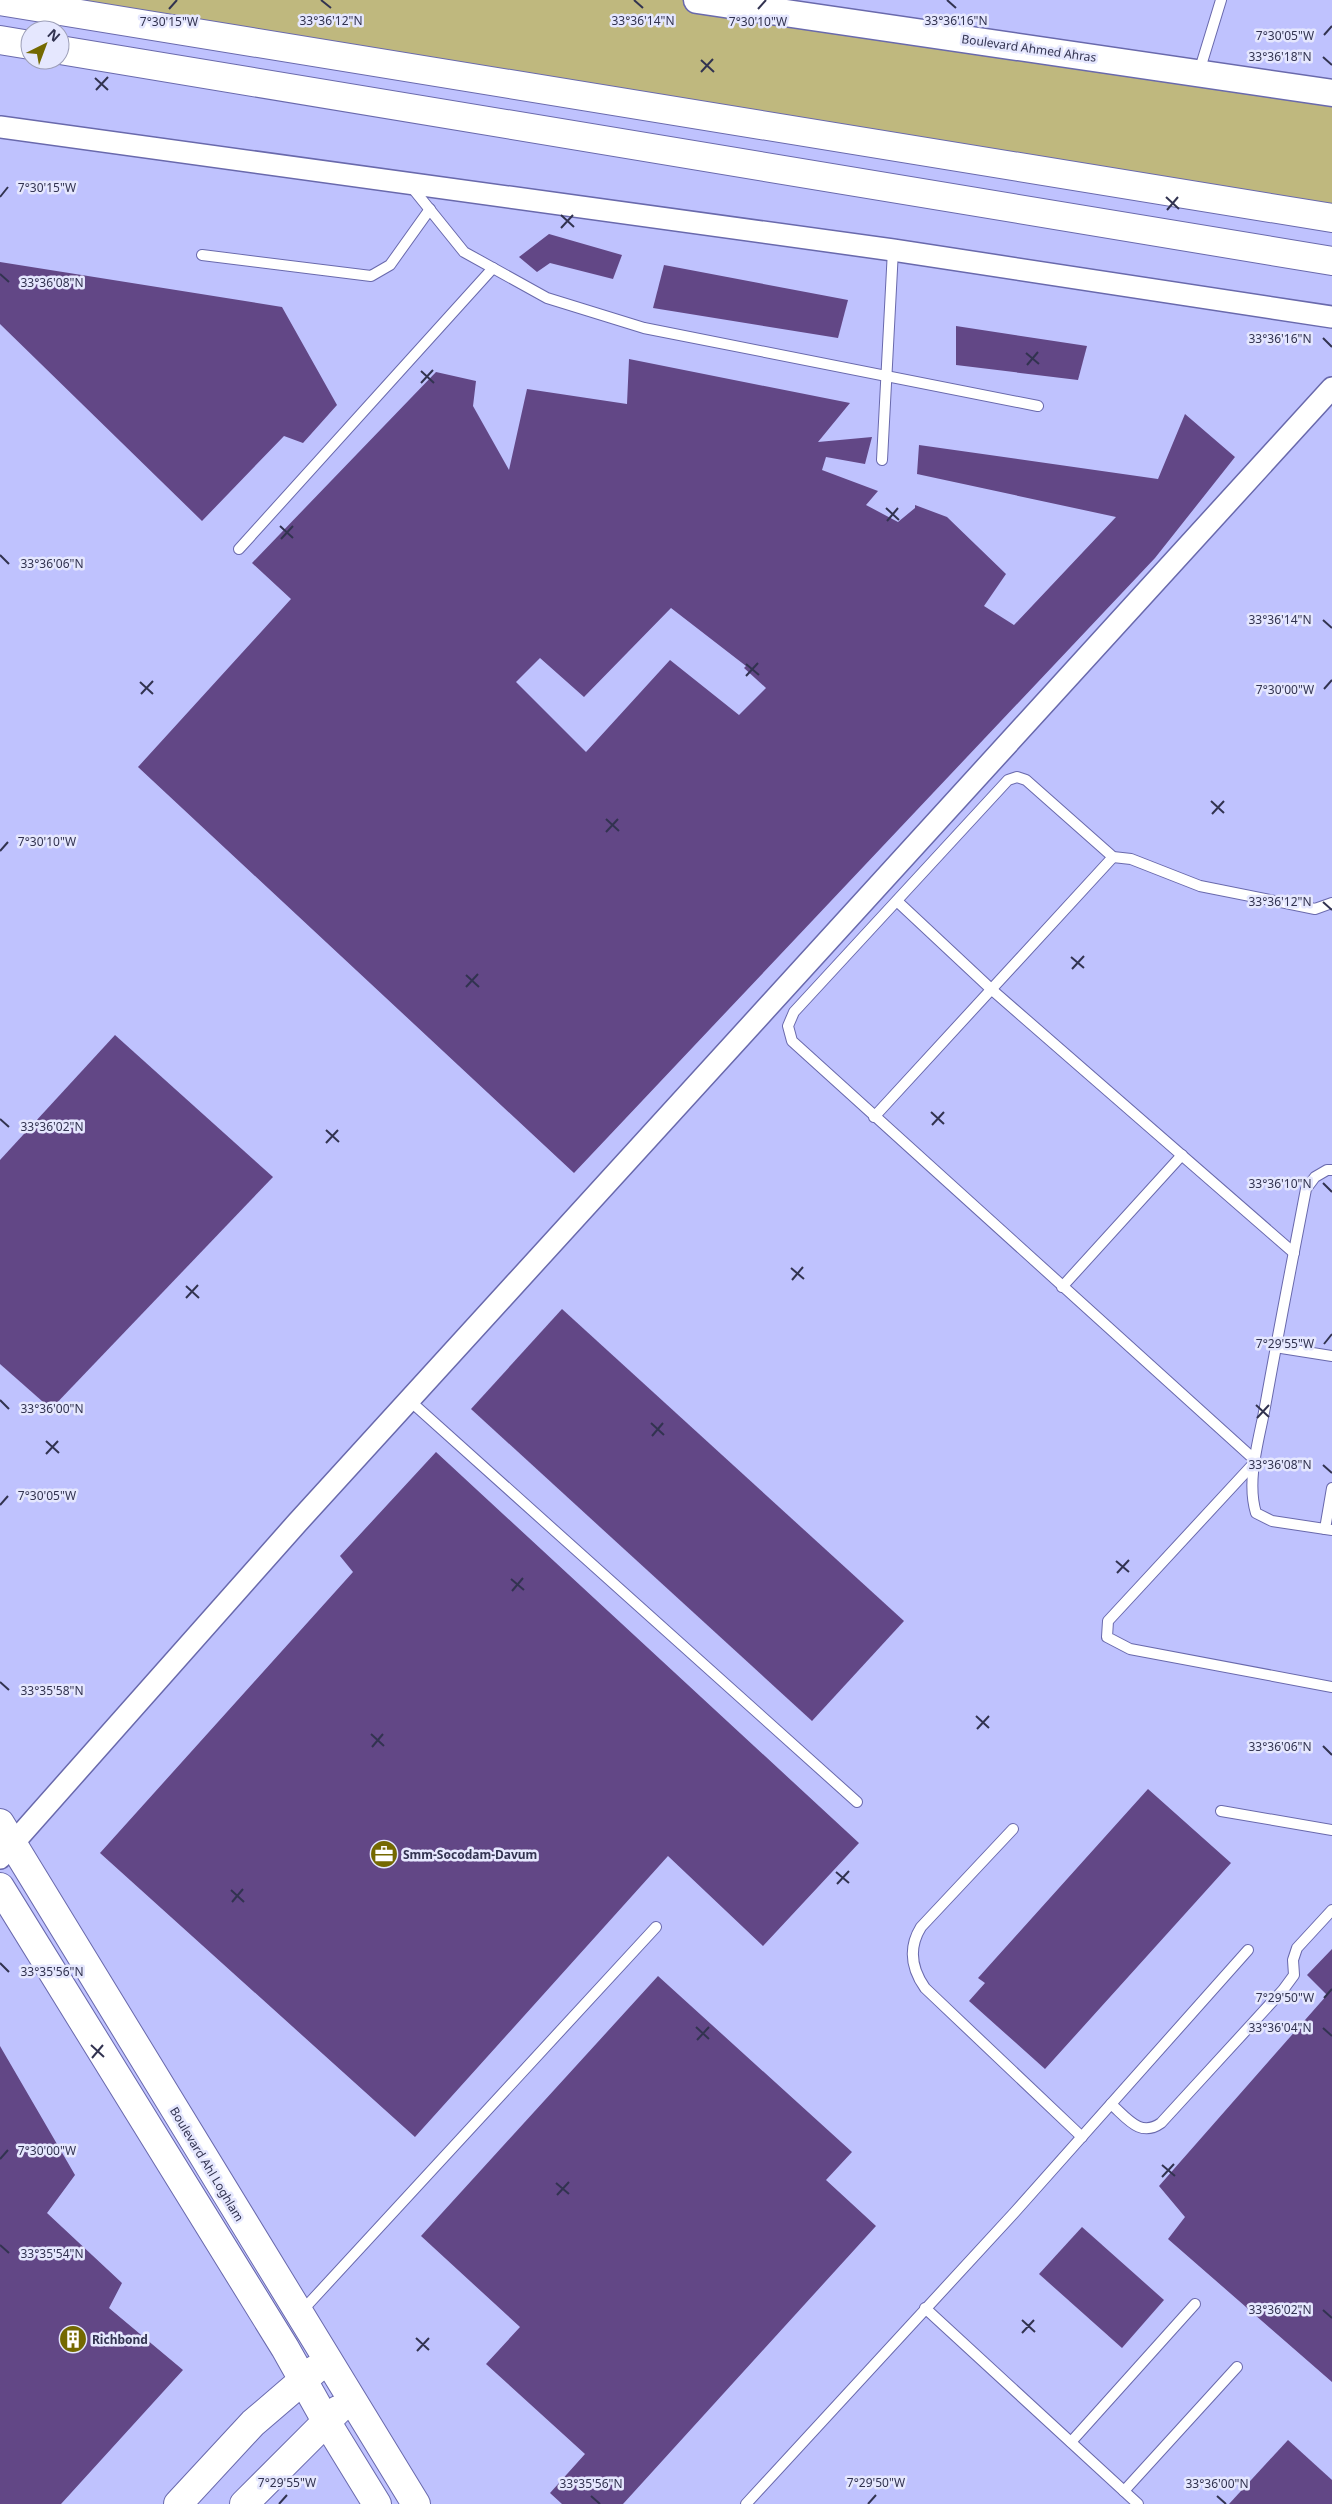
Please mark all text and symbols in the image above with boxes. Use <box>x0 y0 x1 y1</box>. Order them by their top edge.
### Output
text: 33°36'12"N <box>299 12 363 29</box>
text: 33°36'14"N <box>611 12 675 29</box>
text: 33°36'16"N <box>924 12 988 29</box>
text: 7°30'15"W <box>140 13 198 30</box>
text: 7°30'10"W <box>729 13 787 30</box>
north arrow <box>20 20 70 70</box>
text: N <box>43 24 65 46</box>
text: 7°30'05"W <box>1256 27 1314 44</box>
street label: Boulevard Ahmed Ahras <box>960 30 1098 66</box>
text: 33°36'18"N <box>1248 48 1312 65</box>
text: 7°30'15"W <box>18 179 76 196</box>
text: 33°36'08"N <box>20 274 84 291</box>
text: 33°36'16"N <box>1248 330 1312 347</box>
text: 33°36'06"N <box>20 555 84 572</box>
text: 33°36'14"N <box>1248 611 1312 628</box>
text: 7°30'00"W <box>1256 681 1314 698</box>
text: 7°30'10"W <box>18 833 76 850</box>
text: 33°36'12"N <box>1248 893 1312 910</box>
text: 33°36'02"N <box>20 1118 84 1135</box>
text: 33°36'10"N <box>1248 1175 1312 1192</box>
text: 7°29'55"W <box>1256 1335 1314 1352</box>
text: 33°36'00"N <box>20 1400 84 1417</box>
text: 33°36'08"N <box>1248 1456 1312 1473</box>
text: 7°30'05"W <box>18 1487 76 1504</box>
text: 33°35'58"N <box>20 1682 84 1699</box>
text: 33°36'06"N <box>1248 1738 1312 1755</box>
office icon: Smm-Socodam-Davum <box>369 1839 399 1869</box>
place label: Smm-Socodam-Davum <box>403 1846 537 1863</box>
text: 33°35'56"N <box>20 1963 84 1980</box>
text: 7°29'50"W <box>1256 1989 1314 2006</box>
text: 33°36'04"N <box>1248 2019 1312 2036</box>
street label: Boulevard Ahl Loghlam <box>166 2104 248 2224</box>
text: 7°30'00"W <box>18 2142 76 2159</box>
text: 33°35'54"N <box>20 2245 84 2262</box>
text: 33°36'02"N <box>1248 2301 1312 2318</box>
building icon: Richbond <box>58 2324 88 2354</box>
place label: Richbond <box>92 2331 148 2348</box>
text: 7°29'55"W <box>258 2474 316 2491</box>
text: 7°29'50"W <box>847 2474 905 2491</box>
text: 33°35'56"N <box>559 2475 623 2492</box>
text: 33°36'00"N <box>1185 2475 1249 2492</box>

